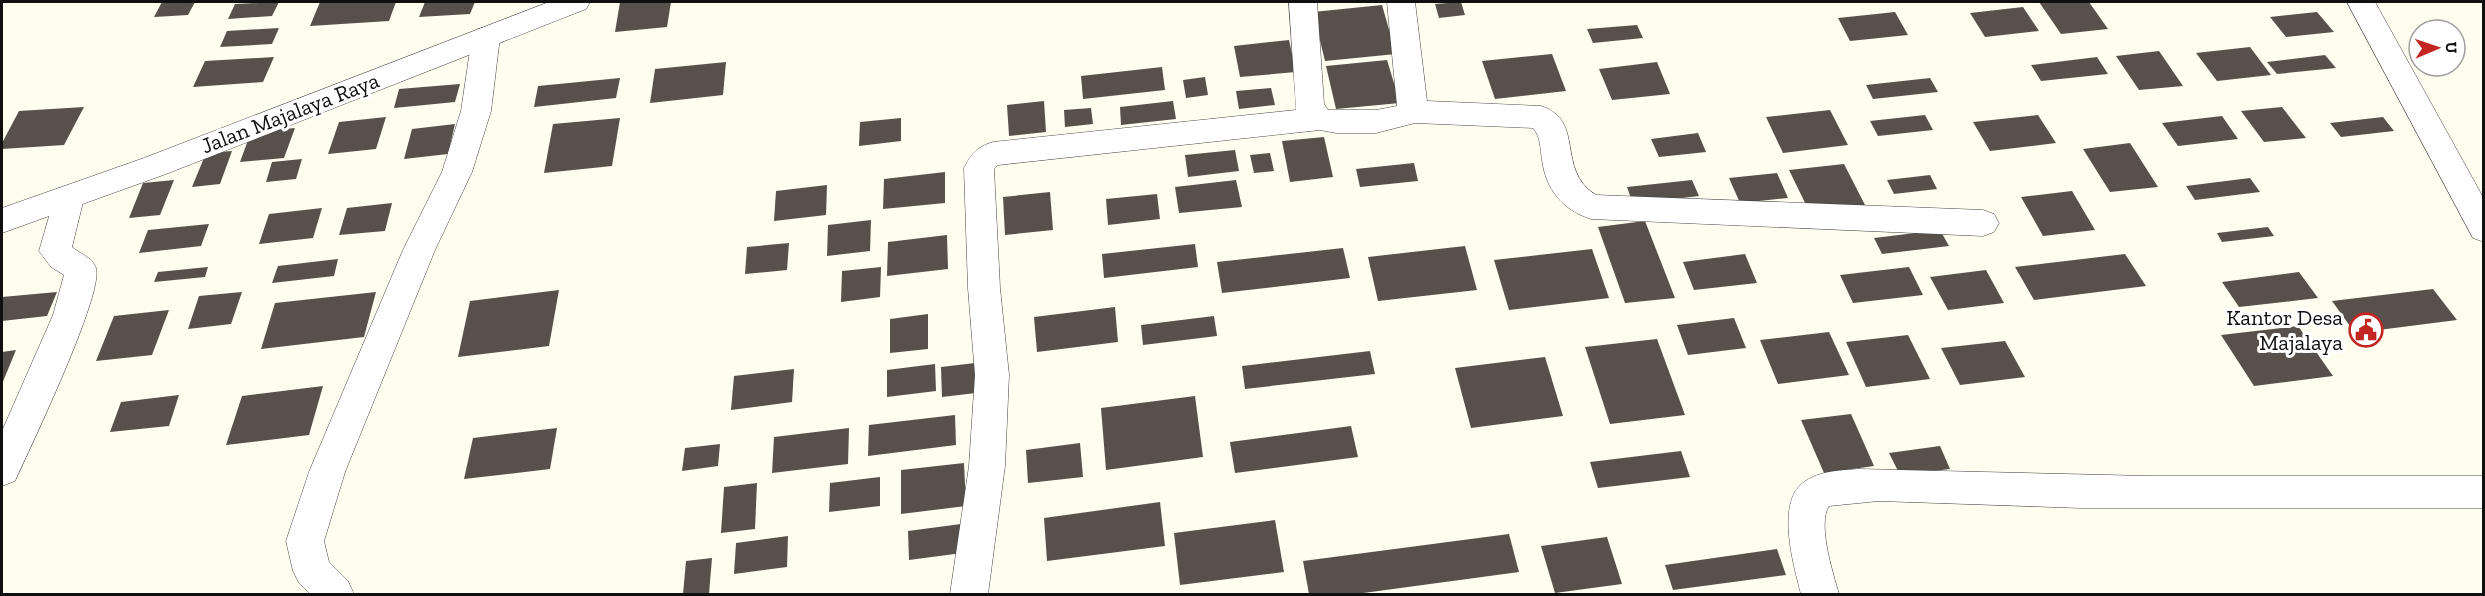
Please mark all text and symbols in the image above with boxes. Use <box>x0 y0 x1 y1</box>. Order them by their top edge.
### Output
north arrow <box>2407 18 2467 78</box>
text: U <box>2442 41 2461 54</box>
street label: Jalan Majalaya Raya <box>197 66 383 159</box>
place label: Kantor Desa Majalaya <box>2226 304 2343 356</box>
public building icon: Kantor Desa Majalaya <box>2348 312 2384 348</box>

